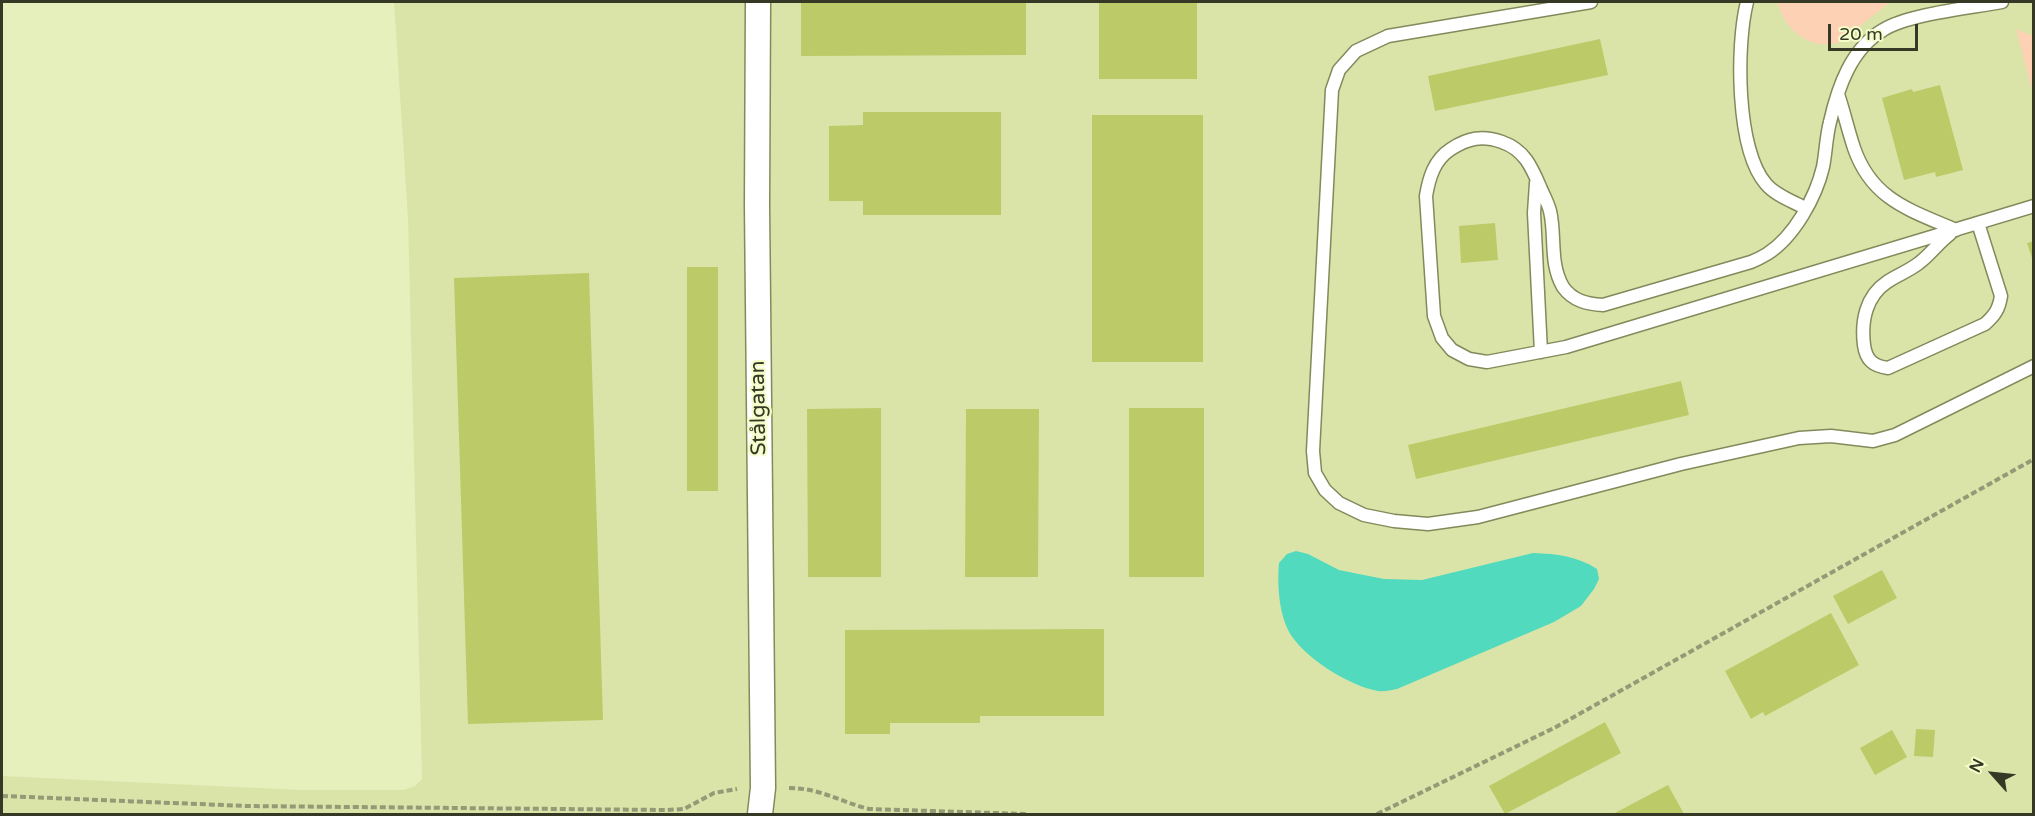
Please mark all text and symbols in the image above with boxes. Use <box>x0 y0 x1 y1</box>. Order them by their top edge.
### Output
scale bar <box>1831 12 1921 50</box>
text: 20 m <box>1839 23 1883 45</box>
street label: Stålgatan <box>746 360 772 456</box>
north arrow <box>1963 744 2023 804</box>
text: N <box>1965 756 1989 776</box>

